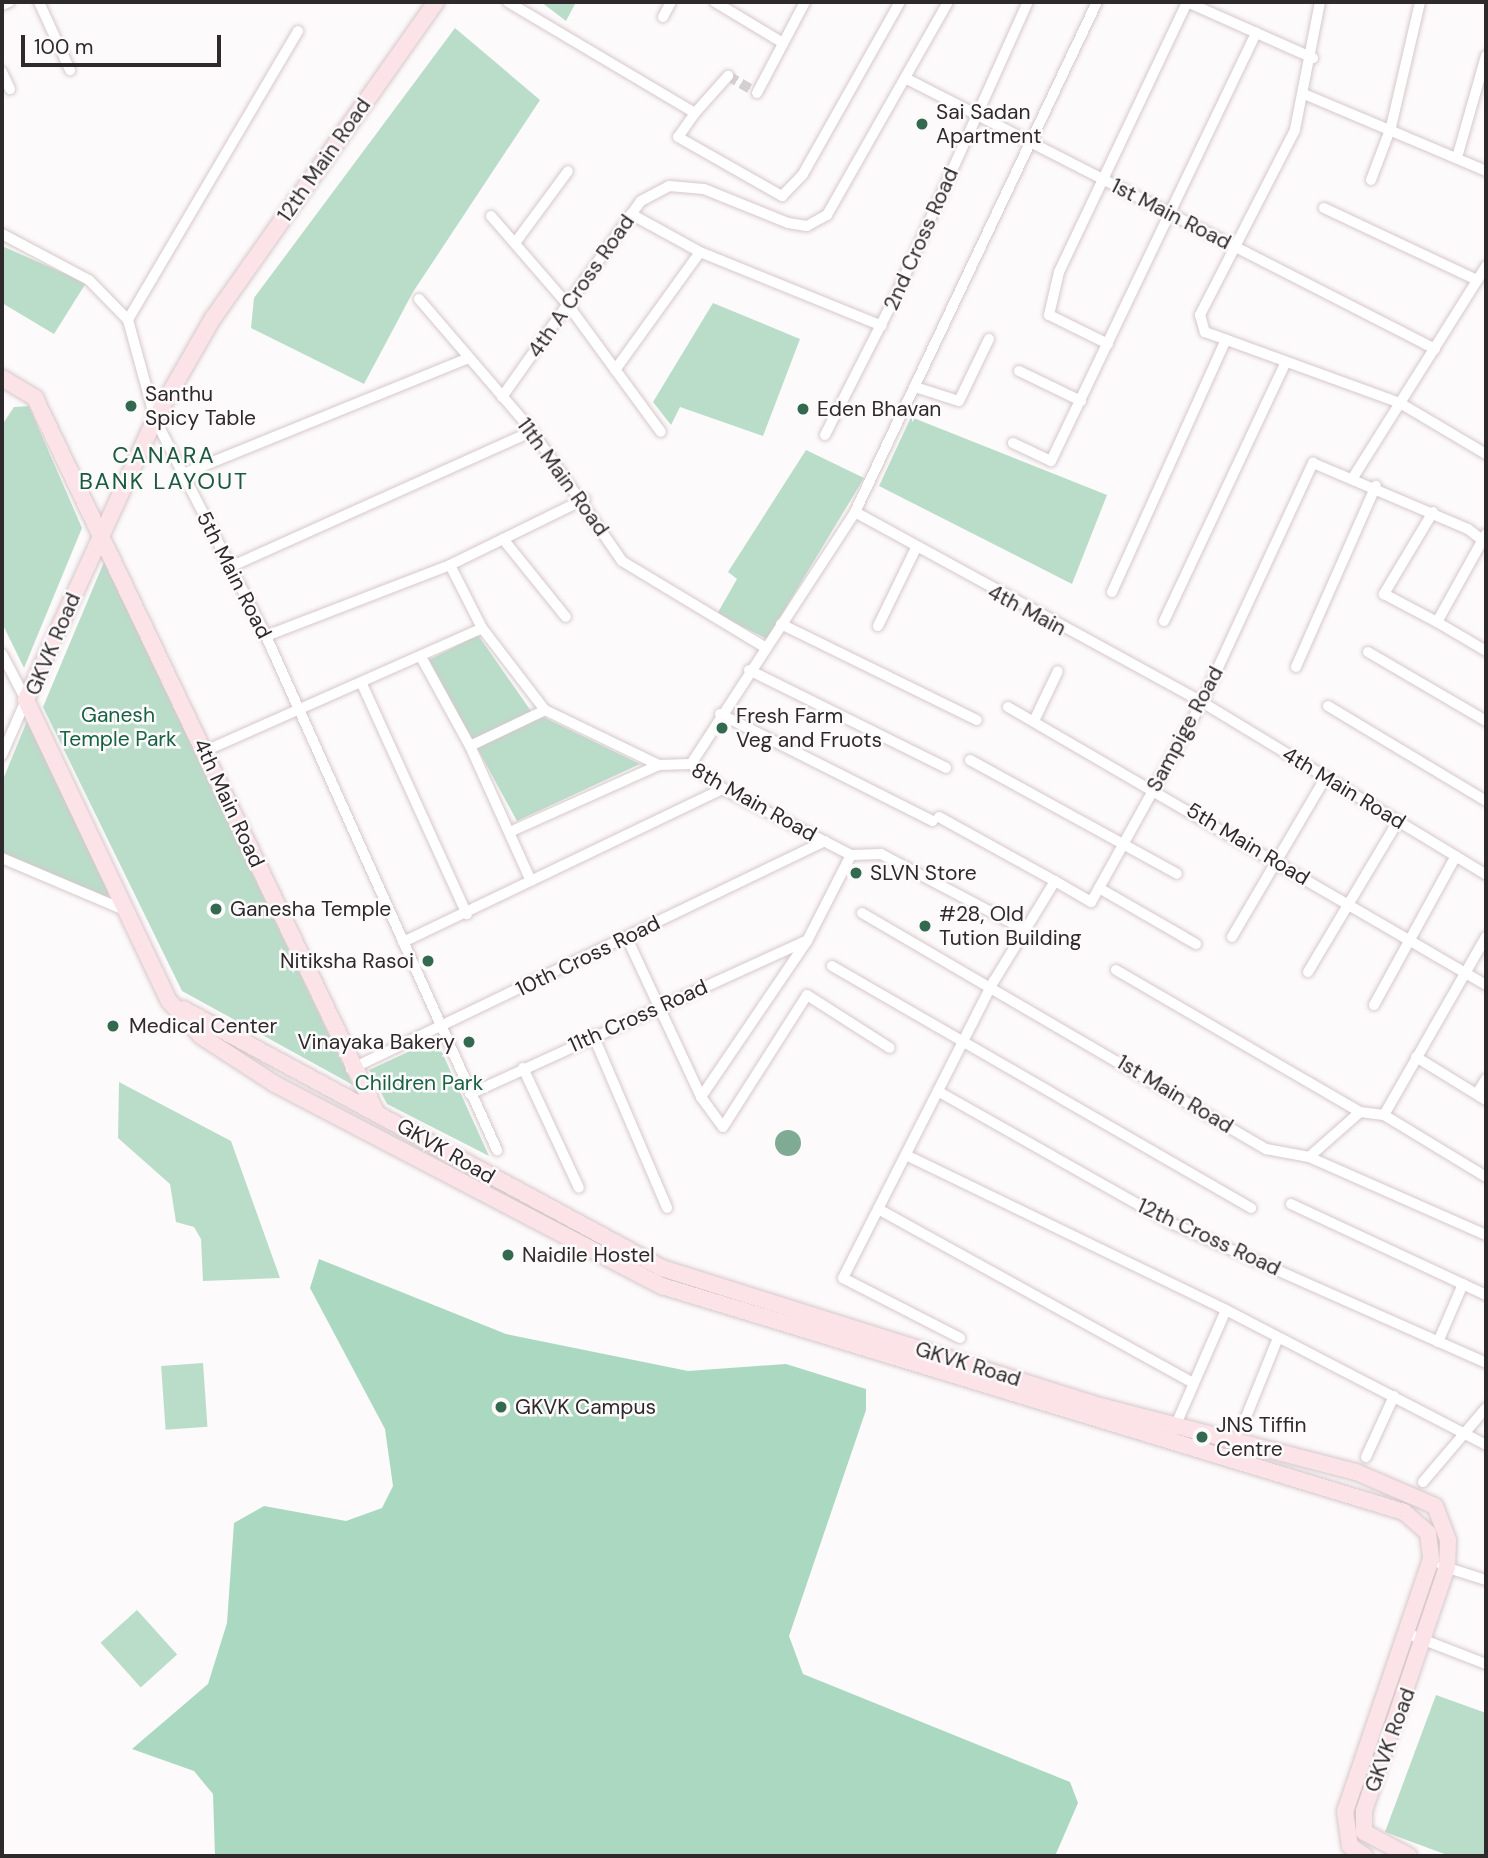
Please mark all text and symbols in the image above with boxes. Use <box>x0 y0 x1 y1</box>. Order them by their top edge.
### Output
scale bar <box>24 21 224 65</box>
text: 100 m <box>34 33 94 61</box>
street label: 12th Main Road <box>272 93 376 227</box>
place label: Sai Sadan Apartment <box>936 99 1041 149</box>
marker: Sai Sadan Apartment <box>914 116 930 132</box>
street label: 2nd Cross Road <box>878 164 964 314</box>
street label: 1st Main Road <box>1107 173 1235 255</box>
street label: 4th A Cross Road <box>522 210 640 362</box>
place label: Santhu Spicy Table <box>145 381 256 431</box>
place label: Eden Bhavan <box>817 396 941 422</box>
marker: Santhu Spicy Table <box>123 398 139 414</box>
marker: Eden Bhavan <box>795 401 811 417</box>
street label: 11th Main Road <box>512 413 614 541</box>
district label: CANARA BANK LAYOUT <box>80 441 248 495</box>
street label: 5th Main Road <box>191 507 277 643</box>
street label: 4th Main <box>984 579 1070 641</box>
street label: GKVK Road <box>20 589 86 699</box>
street label: Sampige Road <box>1141 662 1229 796</box>
park label: Ganesh Temple Park <box>59 702 177 752</box>
place label: Fresh Farm Veg and Fruots <box>736 703 882 753</box>
marker: Fresh Farm Veg and Fruots <box>714 720 730 736</box>
street label: 4th Main Road <box>188 735 270 871</box>
street label: 4th Main Road <box>1278 741 1410 835</box>
street label: 8th Main Road <box>687 757 821 847</box>
street label: 5th Main Road <box>1182 797 1314 891</box>
place label: SLVN Store <box>870 860 977 886</box>
marker: SLVN Store <box>848 865 864 881</box>
place label: Ganesha Temple <box>230 896 391 922</box>
marker: Ganesha Temple <box>208 901 224 917</box>
place label: #28, Old Tution Building <box>939 901 1082 951</box>
street label: 10th Cross Road <box>512 910 664 1002</box>
marker: #28, Old Tution Building <box>917 918 933 934</box>
place label: Nitiksha Rasoi <box>280 948 414 974</box>
marker: Nitiksha Rasoi <box>420 953 436 969</box>
street label: 11th Cross Road <box>565 974 711 1058</box>
place label: Medical Center <box>129 1013 277 1039</box>
marker: Medical Center <box>103 1016 123 1036</box>
place label: Vinayaka Bakery <box>298 1029 455 1055</box>
marker: Vinayaka Bakery <box>461 1034 477 1050</box>
street label: 1st Main Road <box>1112 1049 1238 1139</box>
park label: Children Park <box>355 1070 483 1096</box>
street label: GKVK Road <box>393 1113 499 1189</box>
street label: 12th Cross Road <box>1133 1193 1285 1281</box>
place label: Naidile Hostel <box>522 1242 655 1268</box>
marker: Naidile Hostel <box>500 1247 516 1263</box>
street label: GKVK Road <box>912 1336 1024 1392</box>
place label: GKVK Campus <box>515 1394 656 1420</box>
marker: GKVK Campus <box>493 1399 509 1415</box>
place label: JNS Tiffin Centre <box>1216 1412 1307 1462</box>
marker: JNS Tiffin Centre <box>1194 1429 1210 1445</box>
street label: GKVK Road <box>1360 1684 1420 1796</box>

